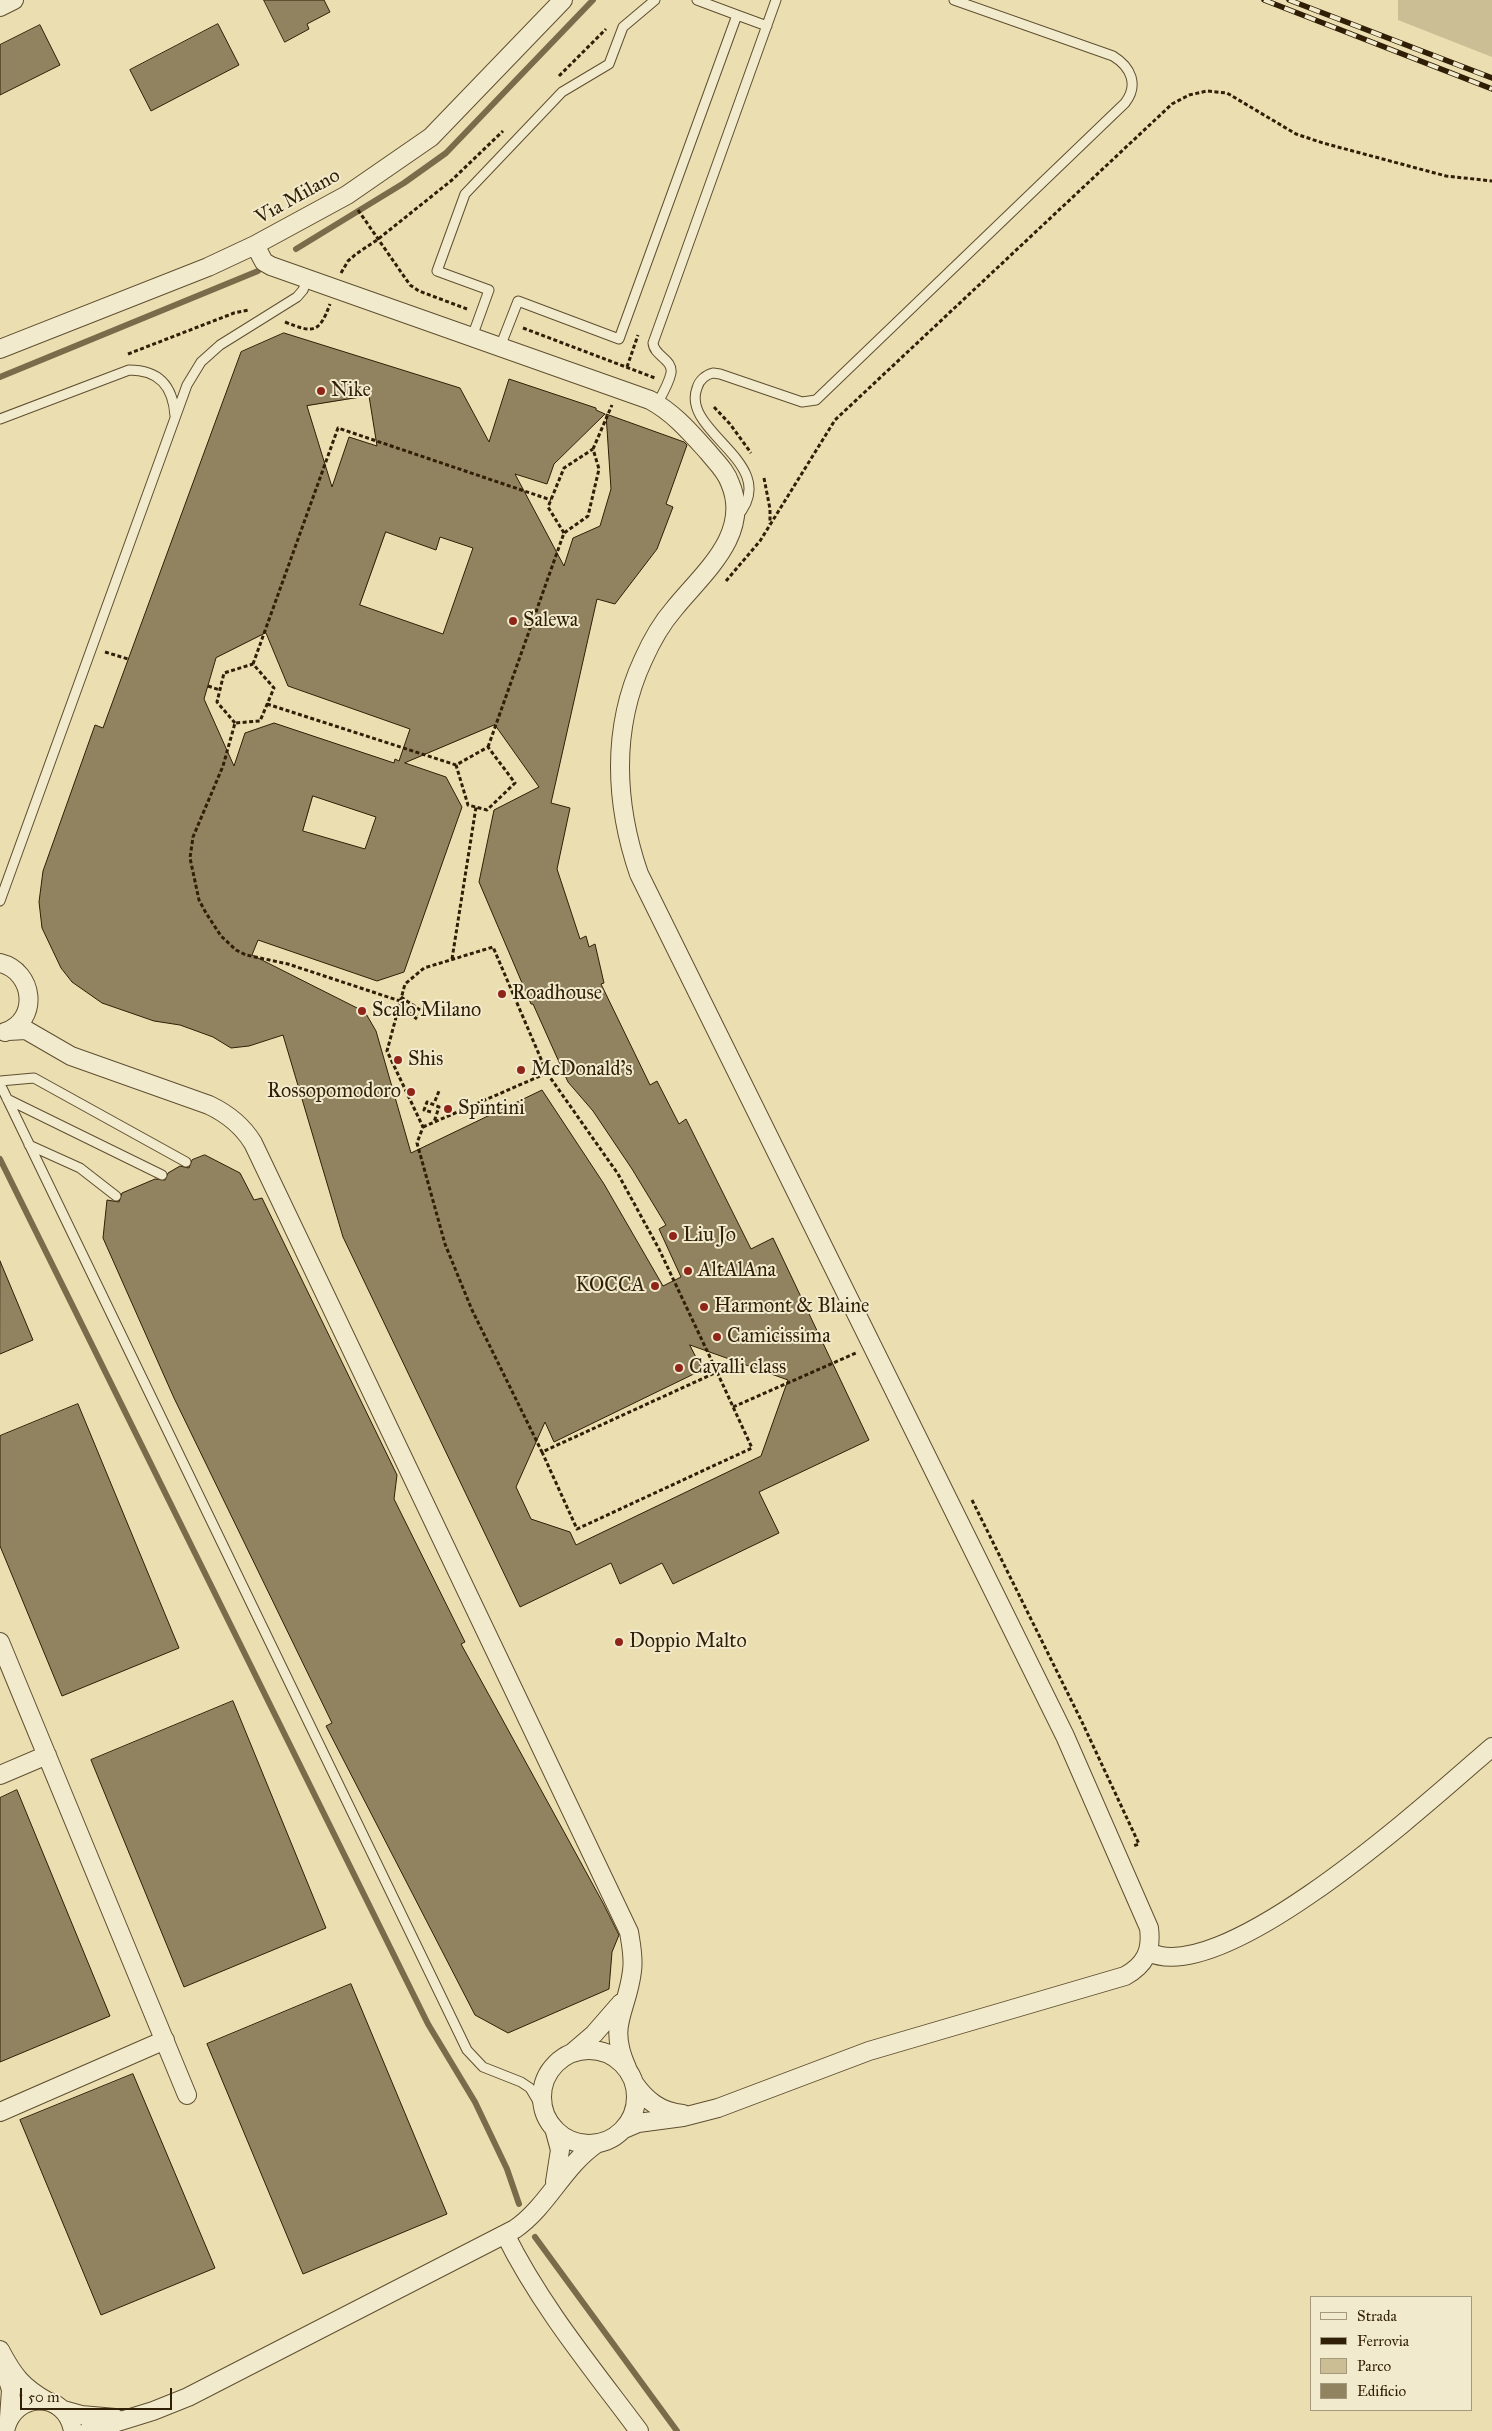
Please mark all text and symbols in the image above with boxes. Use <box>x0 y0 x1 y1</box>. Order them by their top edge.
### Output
street label: Via Milano <box>251 164 345 230</box>
place label: Nike <box>331 379 371 403</box>
marker: Nike <box>315 385 327 397</box>
place label: Salewa <box>523 609 578 633</box>
marker: Salewa <box>507 615 519 627</box>
place label: Roadhouse <box>512 982 602 1006</box>
marker: Roadhouse <box>496 988 508 1000</box>
place label: Scalo Milano <box>372 999 481 1023</box>
marker: Scalo Milano <box>356 1005 368 1017</box>
place label: Shis <box>408 1048 443 1072</box>
marker: Shis <box>392 1054 404 1066</box>
place label: McDonald's <box>531 1058 633 1082</box>
marker: McDonald's <box>515 1064 527 1076</box>
place label: Rossopomodoro <box>267 1080 401 1104</box>
marker: Rossopomodoro <box>405 1086 417 1098</box>
place label: Spintini <box>458 1097 525 1121</box>
marker: Spintini <box>442 1103 454 1115</box>
place label: Liu Jo <box>683 1224 736 1248</box>
marker: Liu Jo <box>667 1230 679 1242</box>
place label: AltAlAna <box>698 1259 776 1283</box>
marker: AltAlAna <box>682 1265 694 1277</box>
place label: KOCCA <box>575 1274 645 1298</box>
marker: KOCCA <box>649 1280 661 1292</box>
place label: Harmont & Blaine <box>714 1295 869 1319</box>
marker: Harmont & Blaine <box>698 1301 710 1313</box>
place label: Camicissima <box>727 1325 831 1349</box>
marker: Camicissima <box>711 1331 723 1343</box>
place label: Cavalli class <box>689 1356 786 1380</box>
marker: Cavalli class <box>673 1362 685 1374</box>
place label: Doppio Malto <box>629 1630 747 1654</box>
marker: Doppio Malto <box>613 1636 625 1648</box>
legend <box>1310 2296 1472 2411</box>
text: Strada <box>1357 2307 1397 2325</box>
text: Ferrovia <box>1357 2332 1409 2350</box>
text: Parco <box>1357 2357 1391 2375</box>
scale bar <box>22 2378 175 2410</box>
text: Edificio <box>1357 2382 1406 2400</box>
text: 50 m <box>28 2388 60 2406</box>

